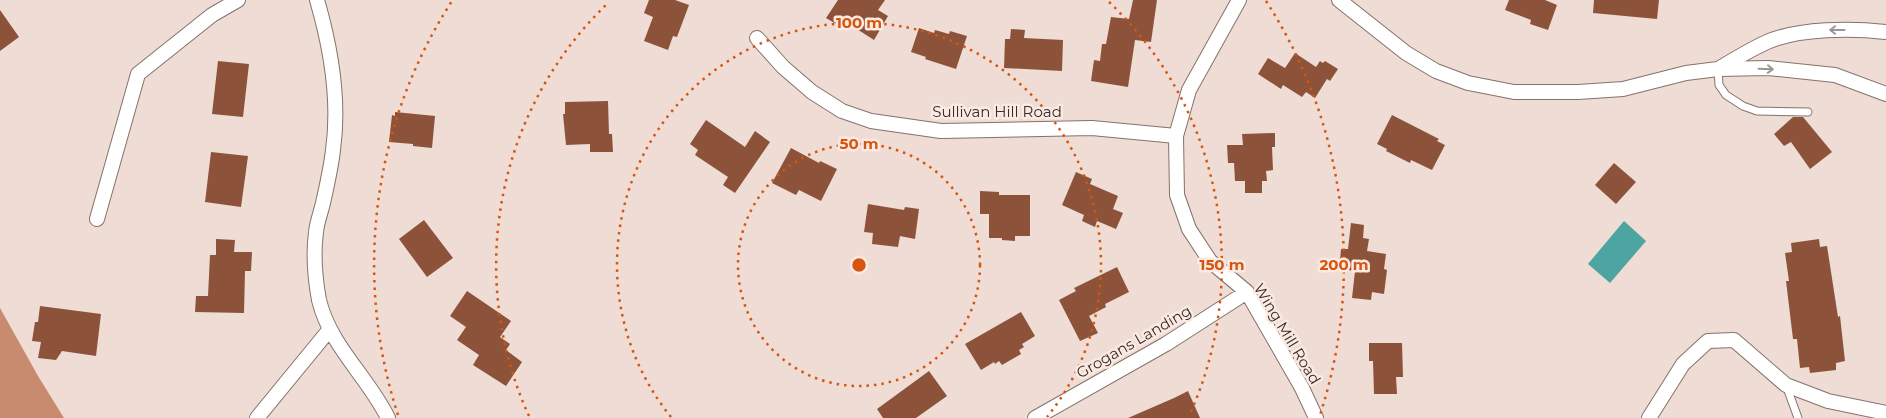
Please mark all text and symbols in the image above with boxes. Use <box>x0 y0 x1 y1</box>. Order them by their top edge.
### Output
text: 100 m <box>836 13 882 32</box>
one-way arrow <box>1830 25 1846 35</box>
one-way arrow <box>1758 64 1774 73</box>
street label: Sullivan Hill Road <box>932 102 1062 121</box>
text: 50 m <box>839 134 879 153</box>
text: 150 m <box>1200 255 1244 274</box>
text: 200 m <box>1319 255 1369 274</box>
centre of rings <box>850 256 868 274</box>
street label: Wing Mill Road <box>1250 280 1325 388</box>
street label: Grogans Landing <box>1073 301 1195 382</box>

